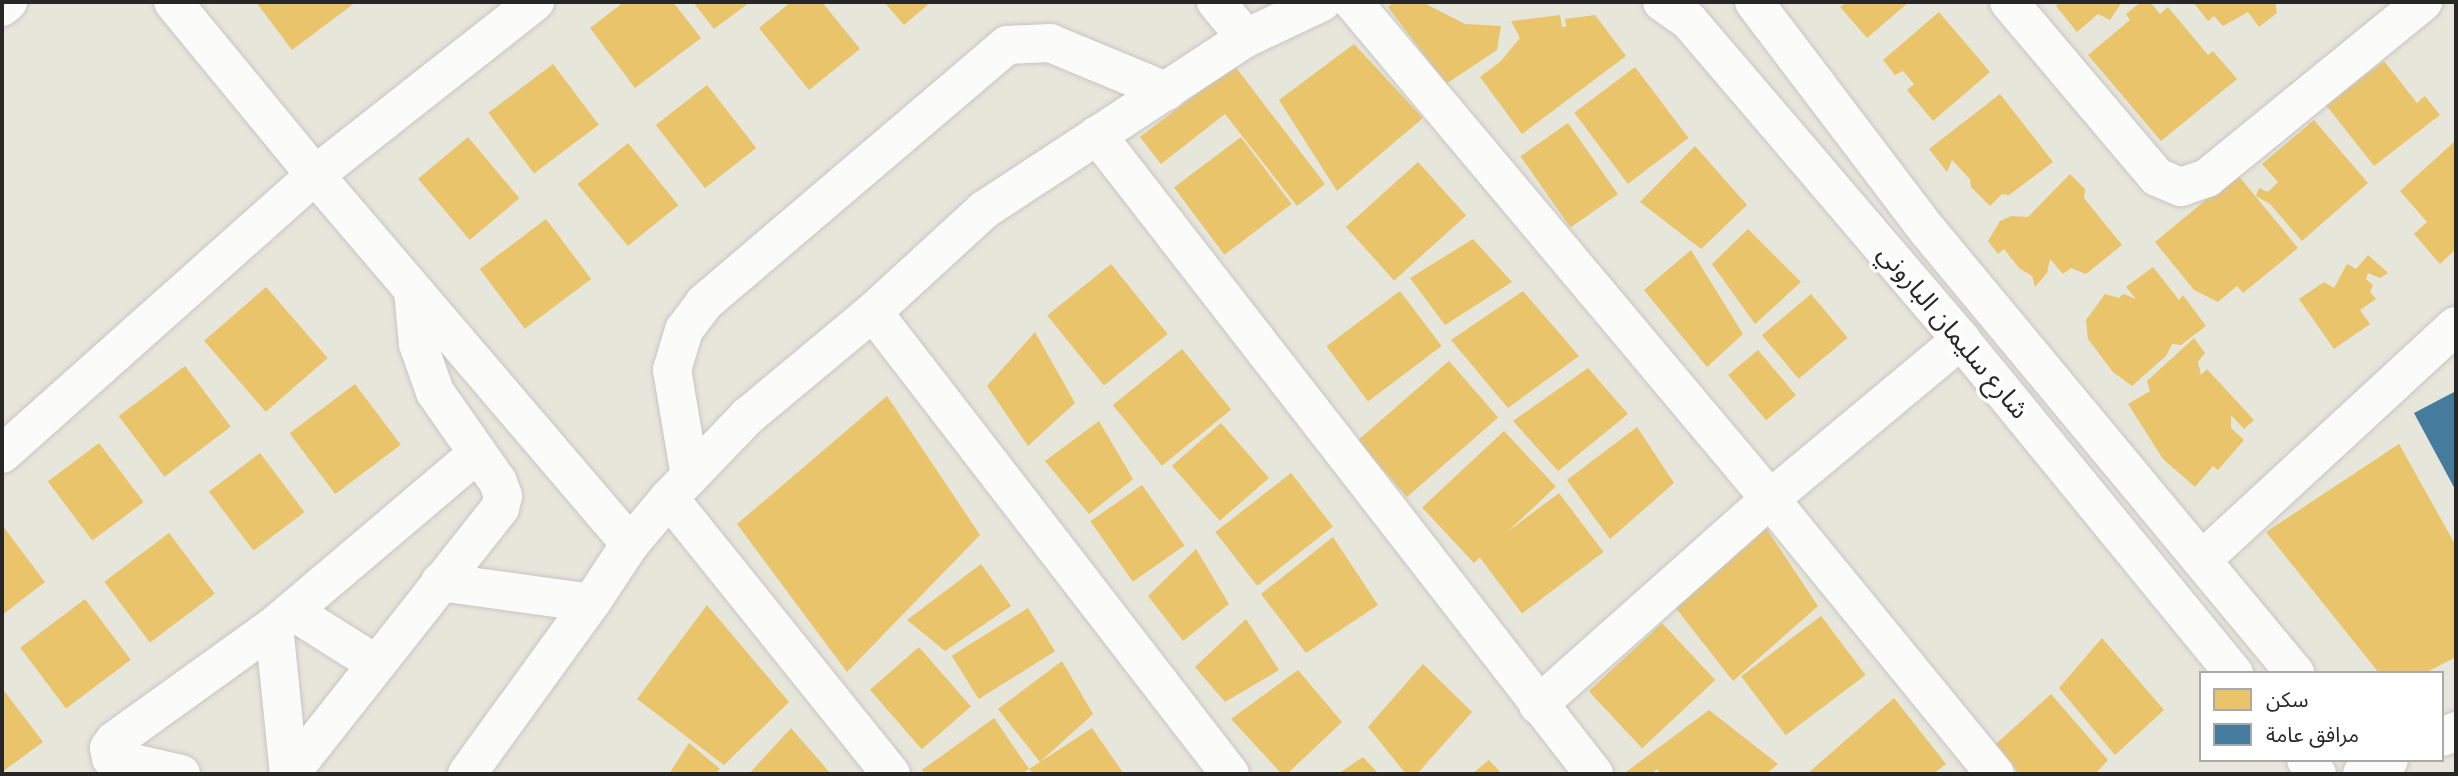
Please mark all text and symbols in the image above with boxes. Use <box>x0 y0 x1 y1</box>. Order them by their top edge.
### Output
street label: شارع سليمان الباروني <box>1871 238 2035 426</box>
legend <box>2199 671 2444 762</box>
text: سكن <box>2266 688 2308 712</box>
text: مرافق عامة <box>2266 723 2359 747</box>

